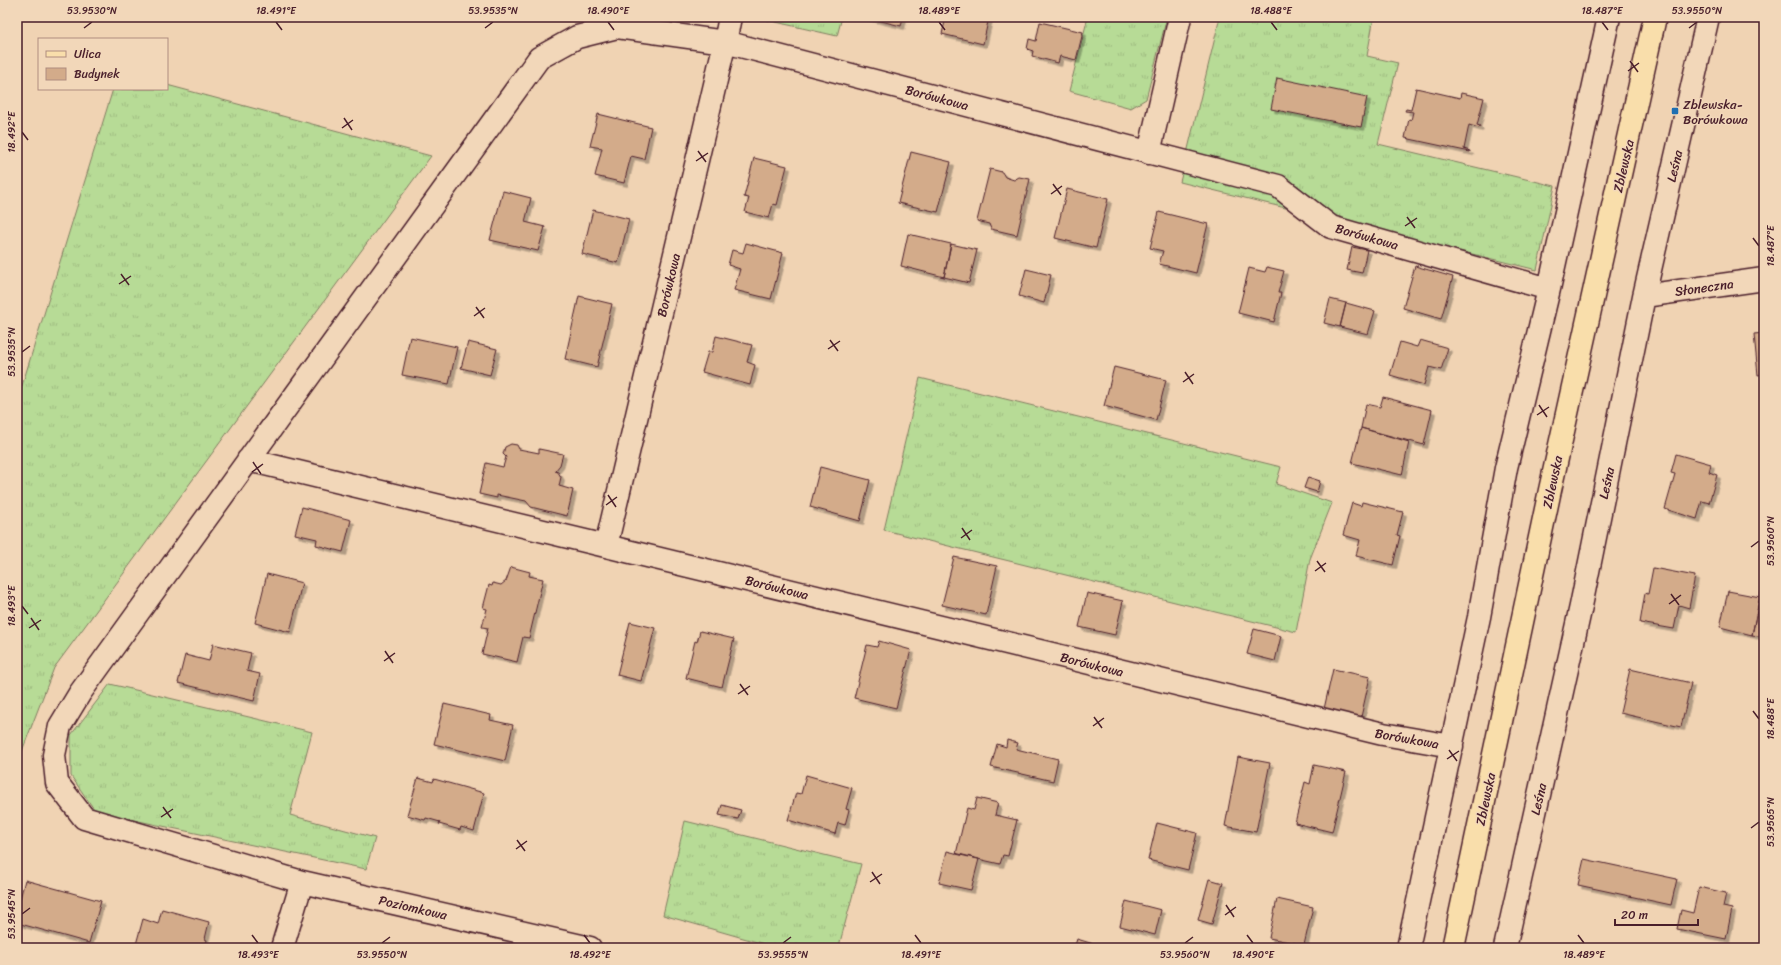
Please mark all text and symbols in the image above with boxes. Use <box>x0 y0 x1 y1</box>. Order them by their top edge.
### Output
text: 53.9530°N <box>67 2 117 20</box>
text: 18.491°E <box>256 2 297 20</box>
text: 53.9535°N <box>468 2 518 20</box>
text: 18.490°E <box>587 2 630 20</box>
text: 18.489°E <box>918 2 961 20</box>
text: 18.488°E <box>1250 2 1293 20</box>
text: 18.487°E <box>1581 2 1624 20</box>
text: 53.9550°N <box>1672 2 1722 20</box>
legend <box>38 38 168 90</box>
text: Ulica <box>74 43 102 65</box>
text: Budynek <box>74 63 120 85</box>
street label: Borówkowa <box>903 78 972 117</box>
place label: Zblewska- Borówkowa <box>1683 93 1748 131</box>
marker: Zblewska- Borówkowa <box>1670 106 1680 116</box>
text: 18.492°E <box>3 110 21 153</box>
street label: Zblewska <box>1606 137 1641 195</box>
street label: Leśna <box>1660 147 1689 184</box>
street label: Borówkowa <box>1333 217 1402 257</box>
text: 18.487°E <box>1762 224 1780 267</box>
street label: Borówkowa <box>650 251 687 319</box>
street label: Słoneczna <box>1673 272 1735 303</box>
text: 53.9535°N <box>3 327 21 377</box>
street label: Zblewska <box>1536 453 1569 511</box>
street label: Leśna <box>1592 465 1621 501</box>
text: 53.9560°N <box>1762 516 1780 566</box>
street label: Borówkowa <box>743 568 812 607</box>
text: 18.493°E <box>3 584 21 627</box>
street label: Borówkowa <box>1058 645 1127 684</box>
text: 18.488°E <box>1762 697 1780 740</box>
street label: Borówkowa <box>1373 722 1441 756</box>
street label: Zblewska <box>1469 770 1502 828</box>
street label: Leśna <box>1524 780 1553 817</box>
text: 53.9565°N <box>1762 797 1780 847</box>
street label: Poziomkowa <box>376 888 450 927</box>
text: 53.9545°N <box>3 889 21 939</box>
scale bar <box>1615 901 1698 927</box>
text: 20 m <box>1621 904 1648 926</box>
text: 18.493°E <box>237 946 280 964</box>
text: 53.9550°N <box>357 946 407 964</box>
text: 18.492°E <box>569 946 612 964</box>
text: 53.9555°N <box>758 946 808 964</box>
text: 18.491°E <box>901 946 942 964</box>
text: 53.9560°N <box>1160 946 1210 964</box>
text: 18.490°E <box>1232 946 1275 964</box>
text: 18.489°E <box>1563 946 1606 964</box>

